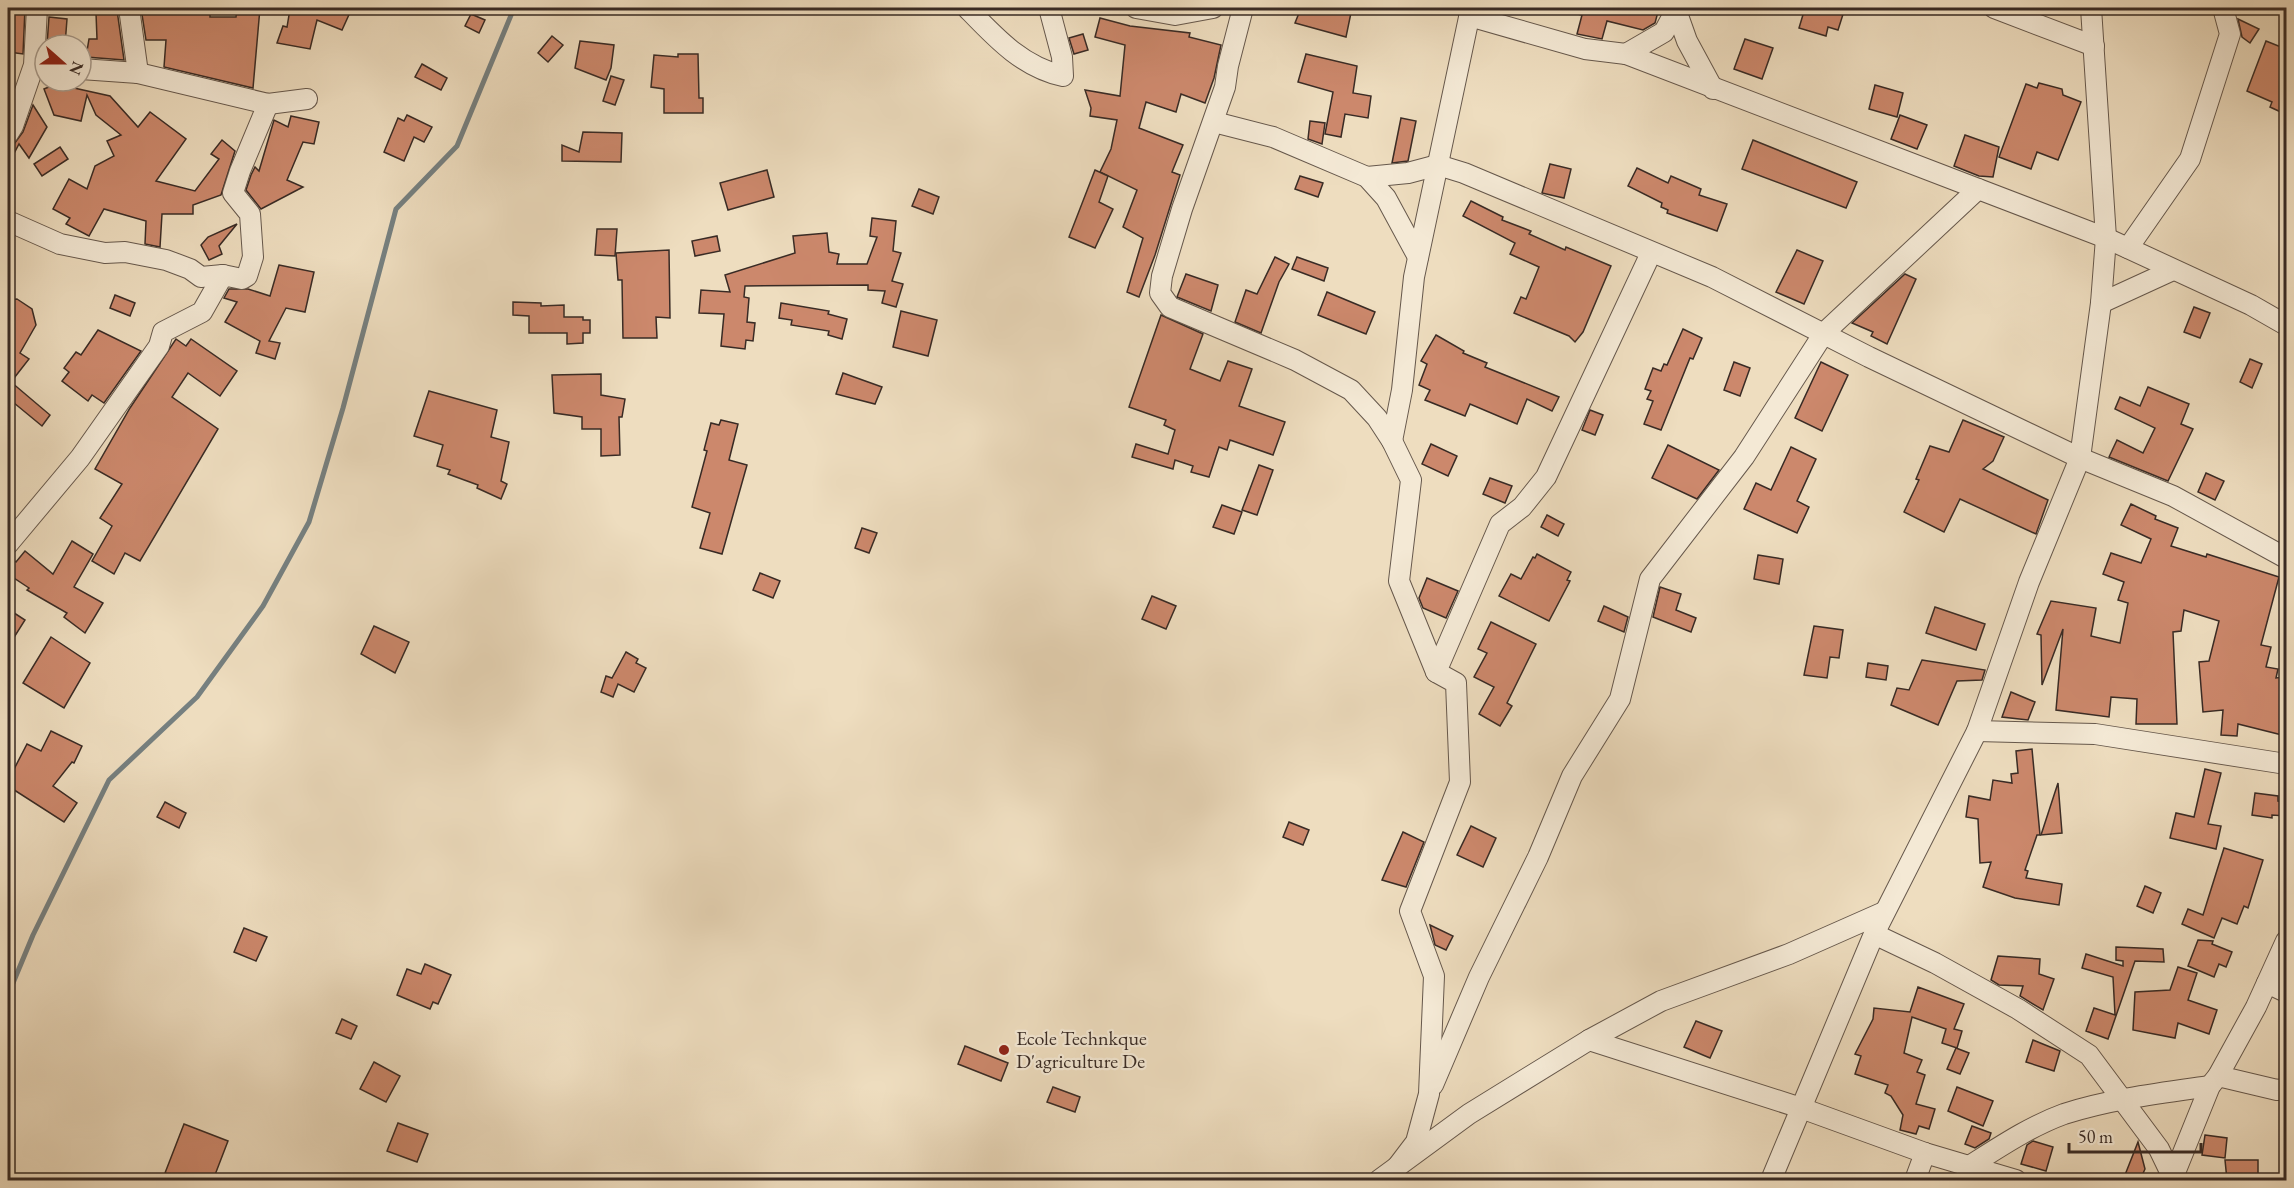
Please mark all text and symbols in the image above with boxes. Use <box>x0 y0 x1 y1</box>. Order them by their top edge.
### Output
north arrow <box>33 33 93 93</box>
text: N <box>64 58 89 78</box>
place label: Ecole Technkque D'agriculture De <box>1016 1025 1147 1074</box>
marker: Ecole Technkque D'agriculture De <box>997 1043 1011 1057</box>
scale bar <box>2069 1116 2201 1154</box>
text: 50 m <box>2078 1125 2113 1148</box>

